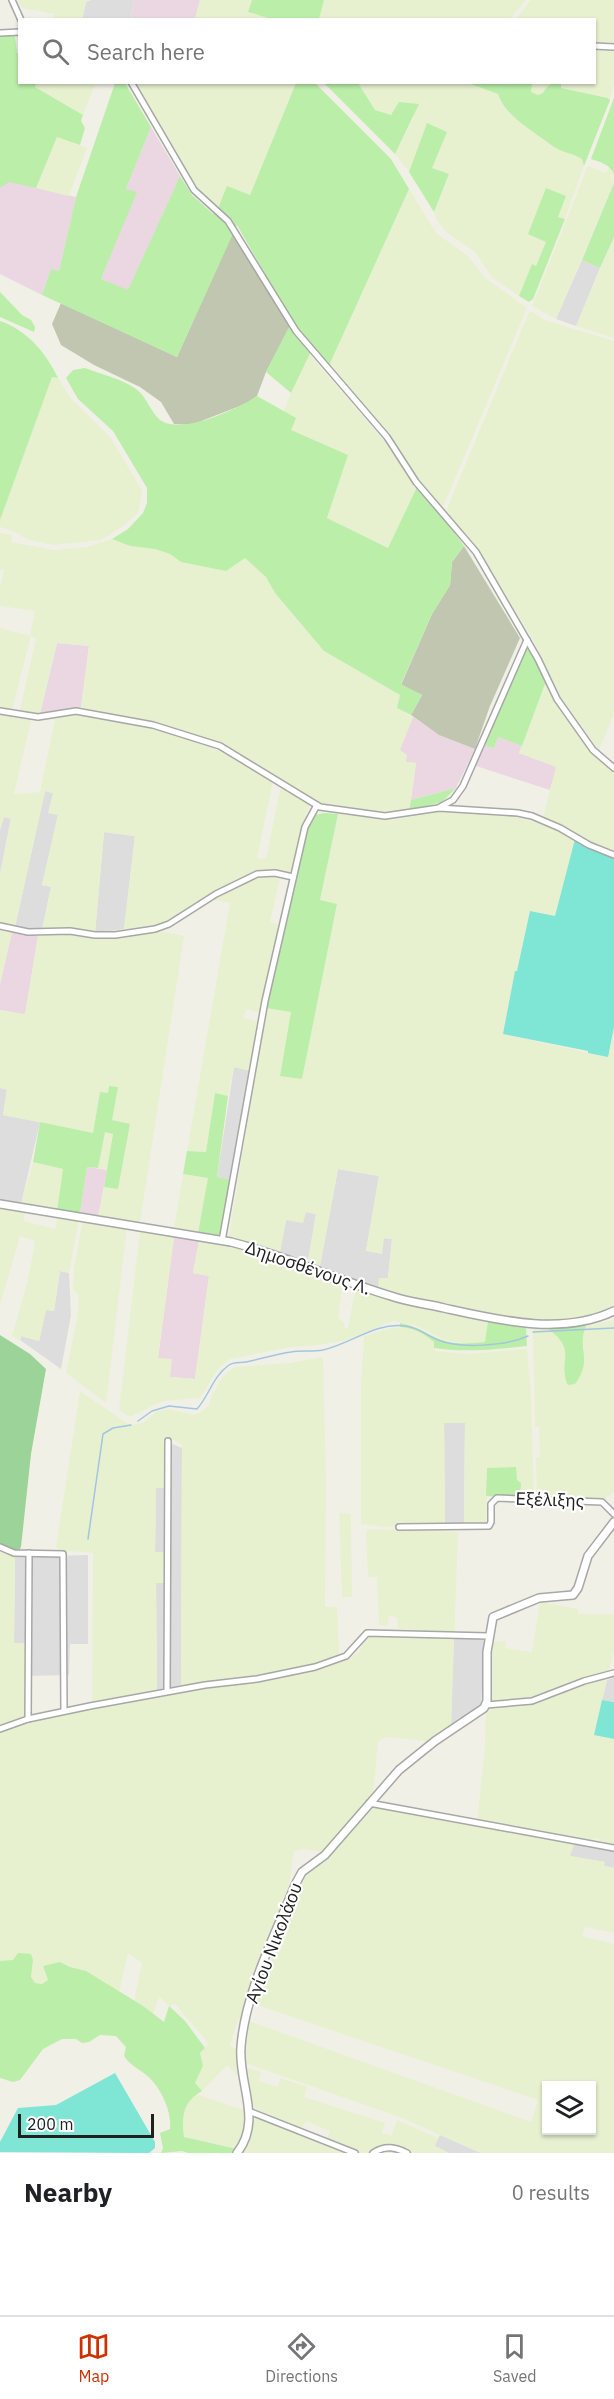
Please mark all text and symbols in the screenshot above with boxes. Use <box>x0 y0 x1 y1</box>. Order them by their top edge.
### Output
search box <box>18 18 596 84</box>
icon: search <box>39 35 72 68</box>
text: Search here <box>87 37 205 66</box>
street label: Δημοσθένους Λ. <box>242 1235 374 1300</box>
street label: Εξέλιξης <box>515 1487 585 1512</box>
street label: Αγίου Νικολάου <box>240 1879 307 2007</box>
map controls <box>542 2081 596 2135</box>
button: layers <box>542 2081 596 2135</box>
scale bar <box>18 2111 154 2138</box>
text: 200 m <box>27 2114 74 2134</box>
text: Nearby <box>24 2175 112 2209</box>
text: 0 results <box>512 2179 590 2206</box>
tab: Map <box>77 2330 110 2386</box>
tab: Directions <box>265 2330 338 2386</box>
tab: Saved <box>493 2330 537 2386</box>

